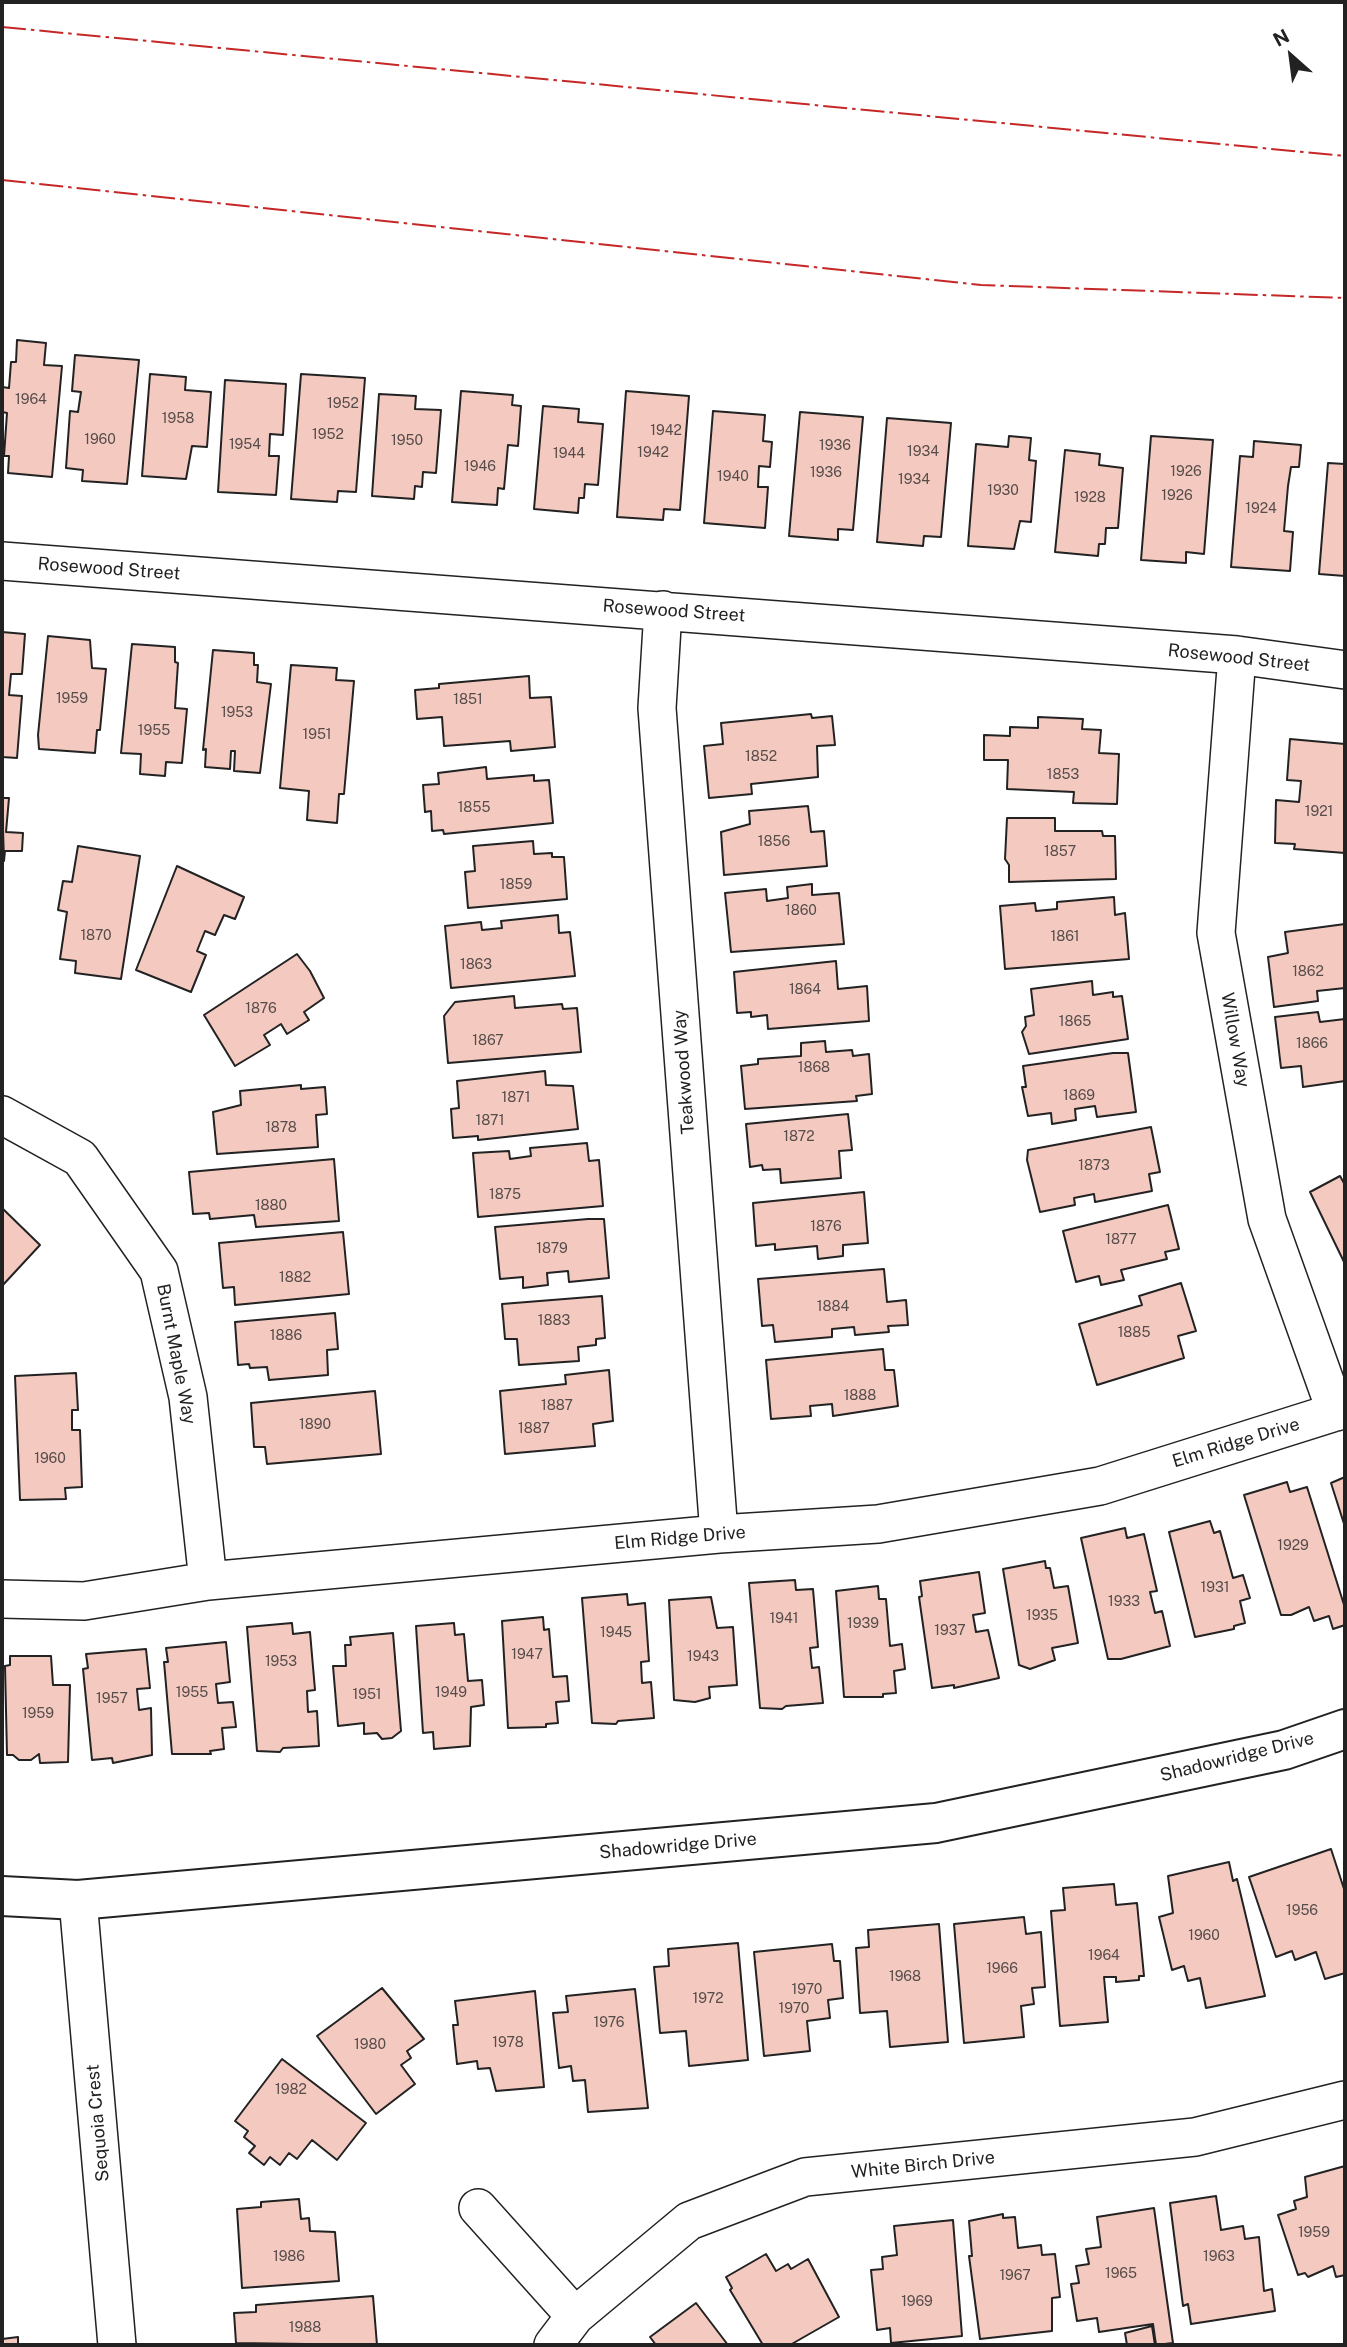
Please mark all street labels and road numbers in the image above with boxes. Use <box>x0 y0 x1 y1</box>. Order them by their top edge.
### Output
street label: Rosewood Street <box>37 553 181 585</box>
street label: Rosewood Street <box>602 595 746 627</box>
street label: Rosewood Street <box>1167 640 1311 676</box>
street label: Willow Way <box>1216 991 1254 1089</box>
street label: Teakwood Way <box>669 1009 699 1135</box>
street label: Burnt Maple Way <box>152 1282 200 1426</box>
street label: Elm Ridge Drive <box>1170 1413 1302 1473</box>
street label: Elm Ridge Drive <box>613 1521 747 1555</box>
street label: Shadowridge Drive <box>1158 1727 1316 1787</box>
street label: Shadowridge Drive <box>598 1828 758 1864</box>
street label: Sequoia Crest <box>82 2063 114 2183</box>
street label: White Birch Drive <box>850 2147 996 2183</box>

